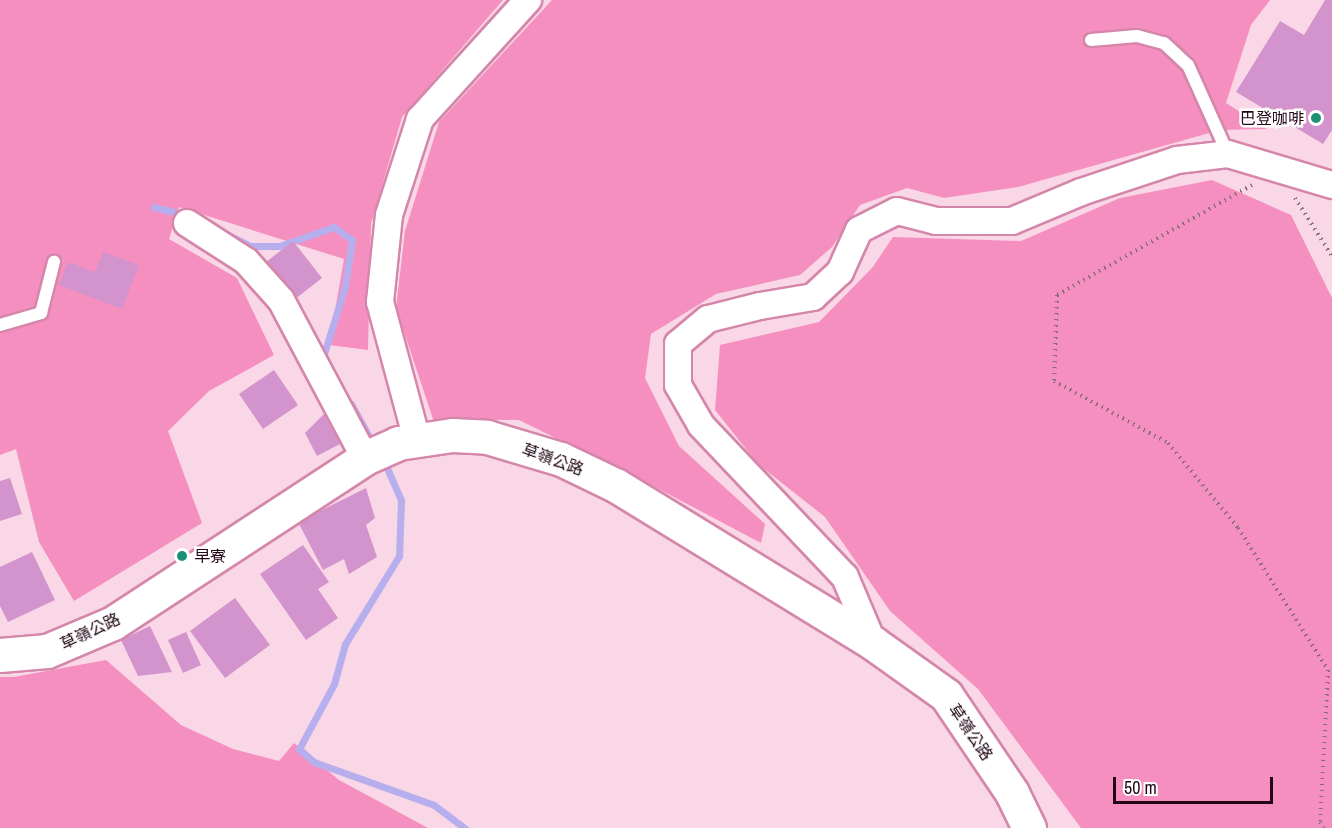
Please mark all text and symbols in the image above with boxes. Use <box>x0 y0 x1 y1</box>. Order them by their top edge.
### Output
place label: 巴登咖啡 <box>1240 108 1304 128</box>
marker: 巴登咖啡 <box>1309 111 1323 125</box>
street label: 草嶺公路 <box>520 439 586 479</box>
place label: 早寮 <box>194 546 226 566</box>
marker: 早寮 <box>175 549 189 563</box>
street label: 草嶺公路 <box>57 609 123 653</box>
street label: 草嶺公路 <box>945 700 997 764</box>
scale bar <box>1116 765 1276 803</box>
text: 50 m <box>1124 775 1157 800</box>

